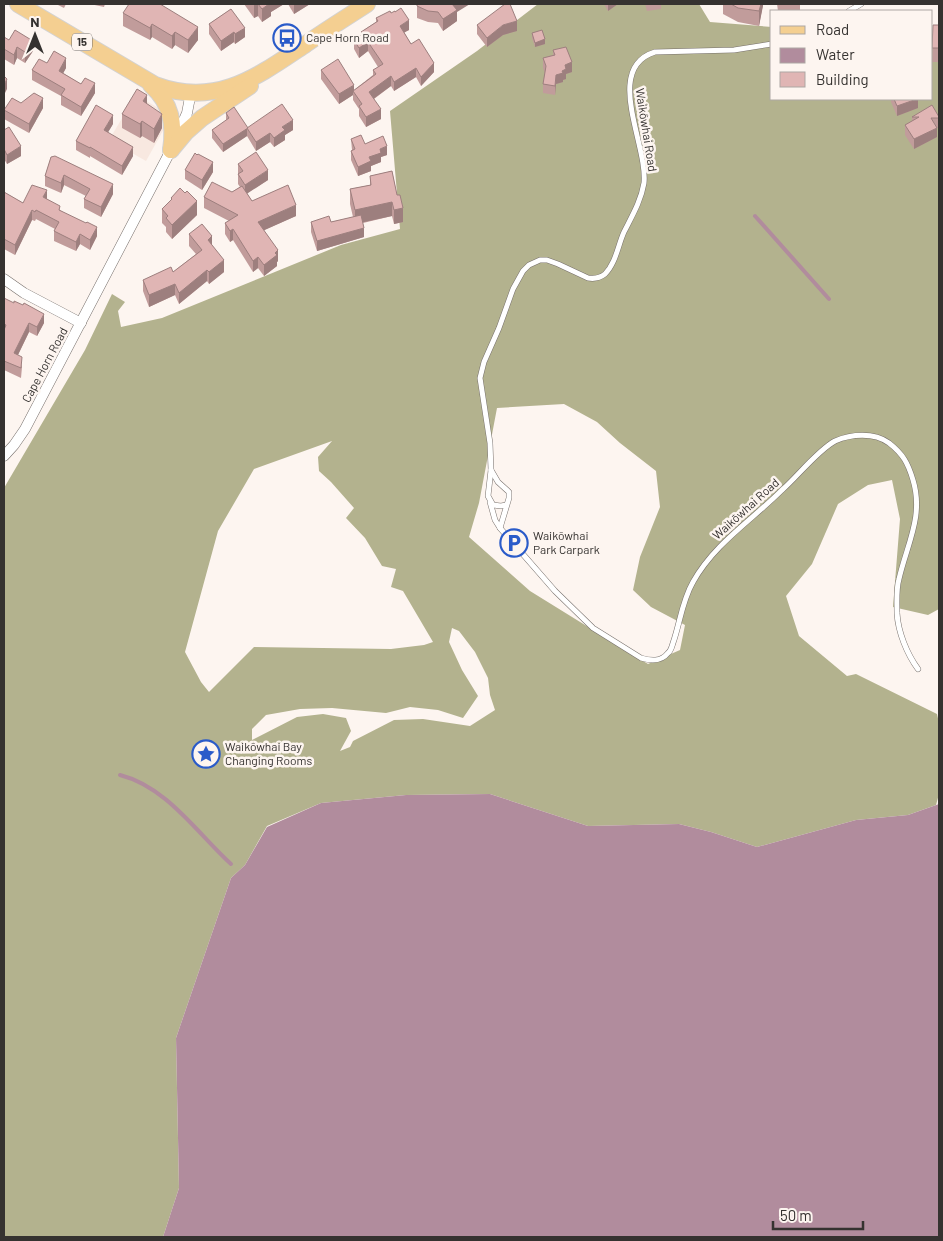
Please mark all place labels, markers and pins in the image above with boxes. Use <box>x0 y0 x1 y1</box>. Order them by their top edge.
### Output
bus stop icon: Cape Horn Road <box>272 23 302 53</box>
place label: Cape Horn Road <box>306 30 389 44</box>
parking icon: Waikōwhai Park Carpark <box>499 528 529 558</box>
place label: Waikōwhai Park Carpark <box>533 528 600 556</box>
place icon: Waikōwhai Bay Changing Rooms <box>191 739 221 769</box>
place label: Waikōwhai Bay Changing Rooms <box>225 739 312 767</box>

